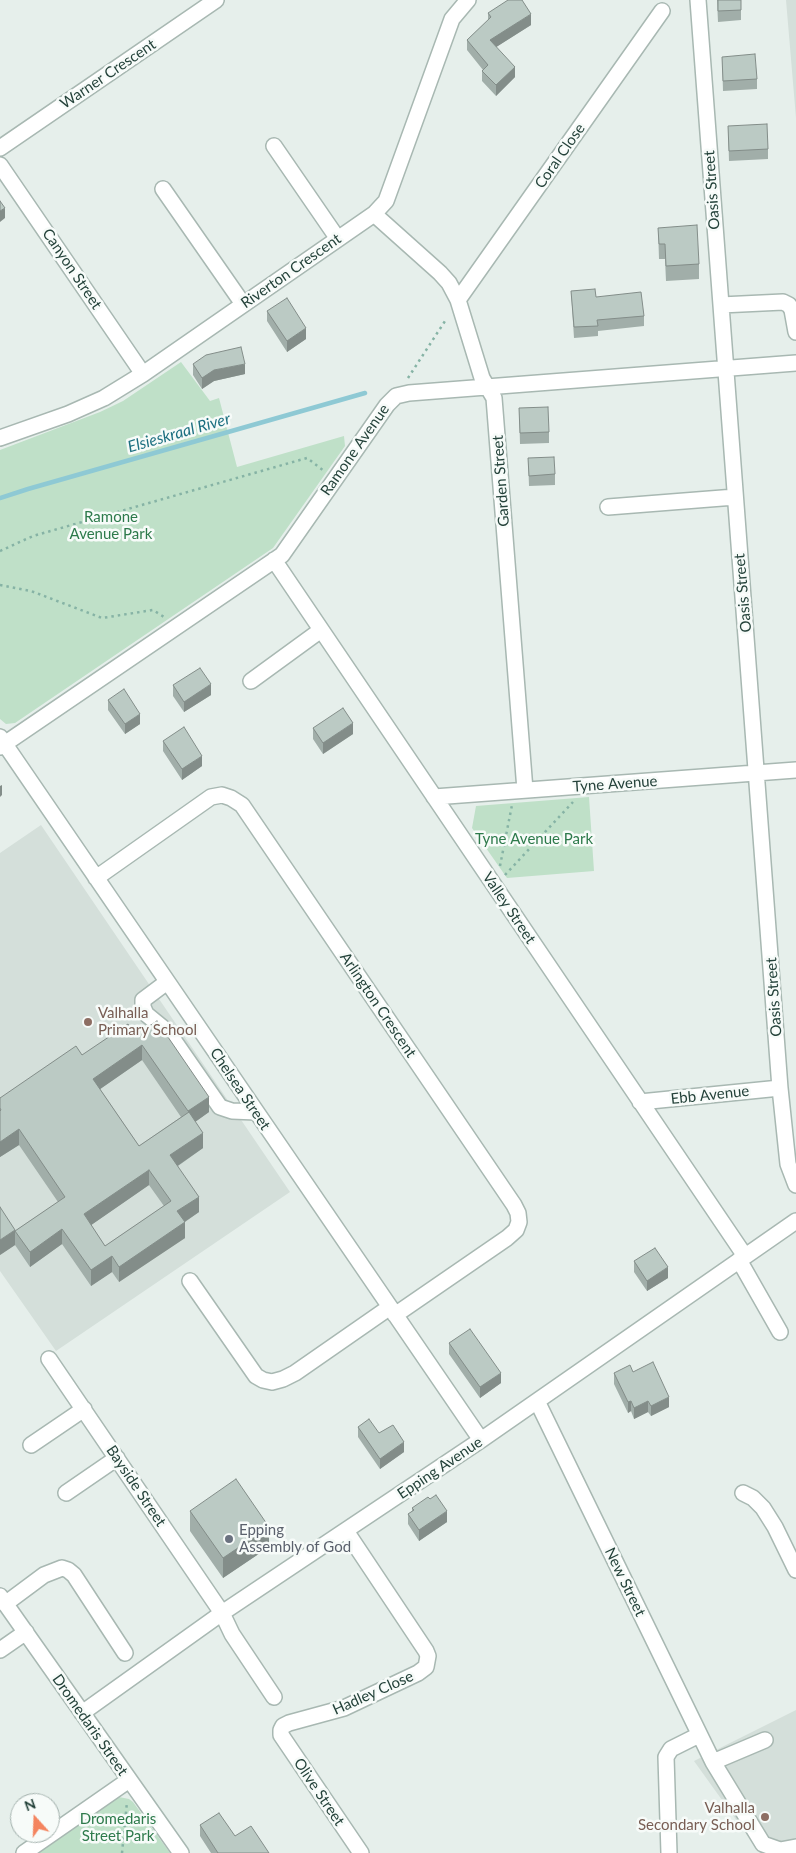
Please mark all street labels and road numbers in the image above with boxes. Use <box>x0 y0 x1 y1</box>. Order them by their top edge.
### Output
street label: Warner Crescent <box>57 35 159 113</box>
street label: Coral Close <box>531 120 589 192</box>
street label: Oasis Street <box>700 150 724 230</box>
street label: Canyon Street <box>38 225 106 313</box>
street label: Riverton Crescent <box>238 230 344 312</box>
street label: Ramone Avenue <box>317 401 393 499</box>
street label: Garden Street <box>489 435 513 527</box>
street label: Oasis Street <box>731 553 755 633</box>
street label: Tyne Avenue <box>572 772 658 796</box>
street label: Valley Street <box>479 869 539 947</box>
street label: Arlington Crescent <box>336 949 420 1061</box>
street label: Oasis Street <box>762 957 786 1037</box>
street label: Chelsea Street <box>206 1045 274 1133</box>
street label: Ebb Avenue <box>670 1082 750 1108</box>
street label: Epping Avenue <box>394 1433 486 1503</box>
street label: Bayside Street <box>102 1442 170 1530</box>
street label: New Street <box>601 1545 649 1619</box>
street label: Hadley Close <box>330 1667 416 1719</box>
street label: Dromedaris Street <box>48 1671 132 1779</box>
street label: Olive Street <box>290 1755 348 1829</box>

